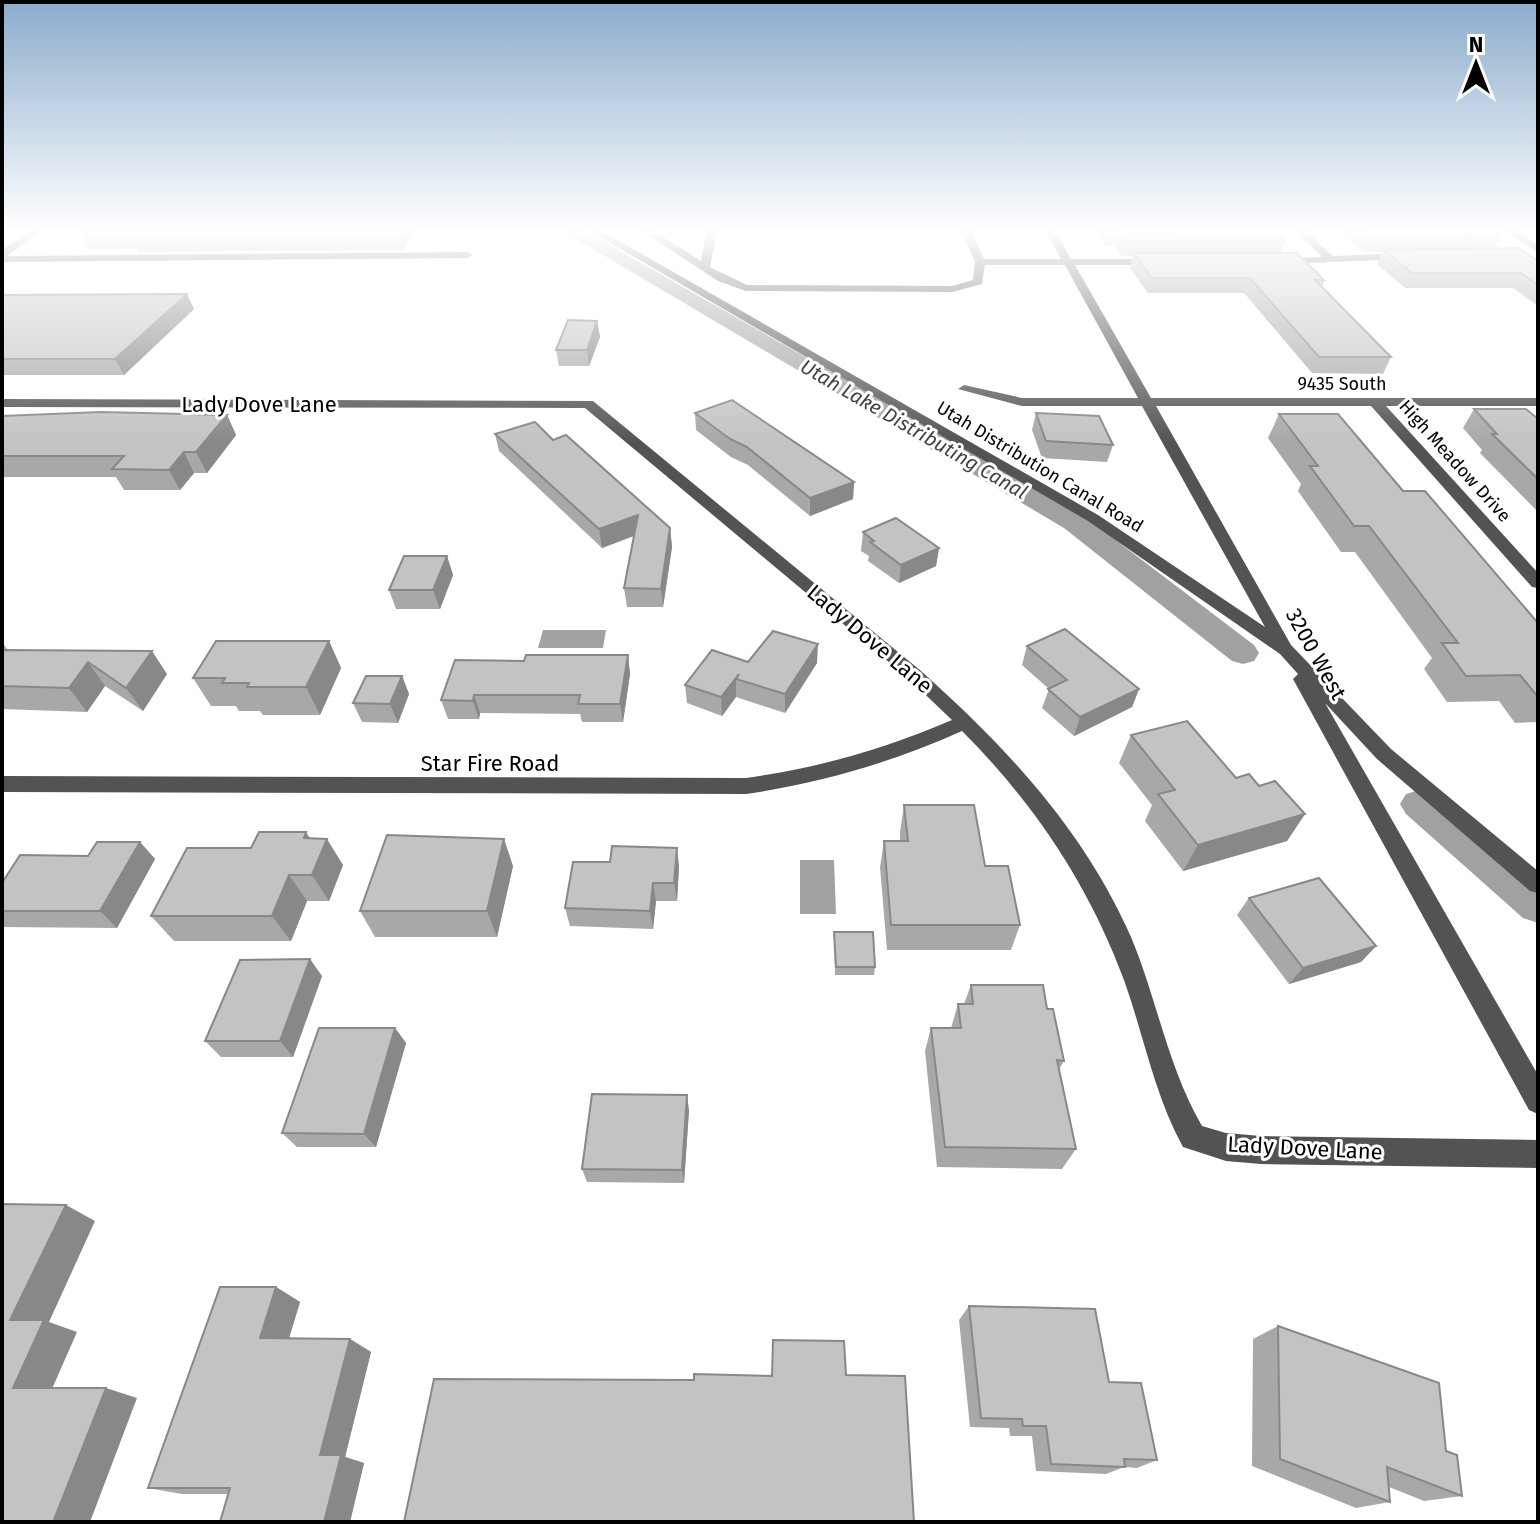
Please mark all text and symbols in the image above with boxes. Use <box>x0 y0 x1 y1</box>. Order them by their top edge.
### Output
north arrow <box>1436 24 1516 104</box>
text: N <box>1469 31 1483 58</box>
water label: Utah Lake Distributing Canal <box>796 354 1032 504</box>
street label: 9435 South <box>1297 373 1387 395</box>
street label: Lady Dove Lane <box>181 391 337 418</box>
street label: High Meadow Drive <box>1394 395 1516 527</box>
street label: Utah Distribution Canal Road <box>933 397 1147 537</box>
street label: Lady Dove Lane <box>802 579 938 699</box>
street label: 3200 West <box>1280 604 1352 704</box>
street label: Star Fire Road <box>421 750 559 777</box>
street label: Lady Dove Lane <box>1227 1130 1383 1166</box>

